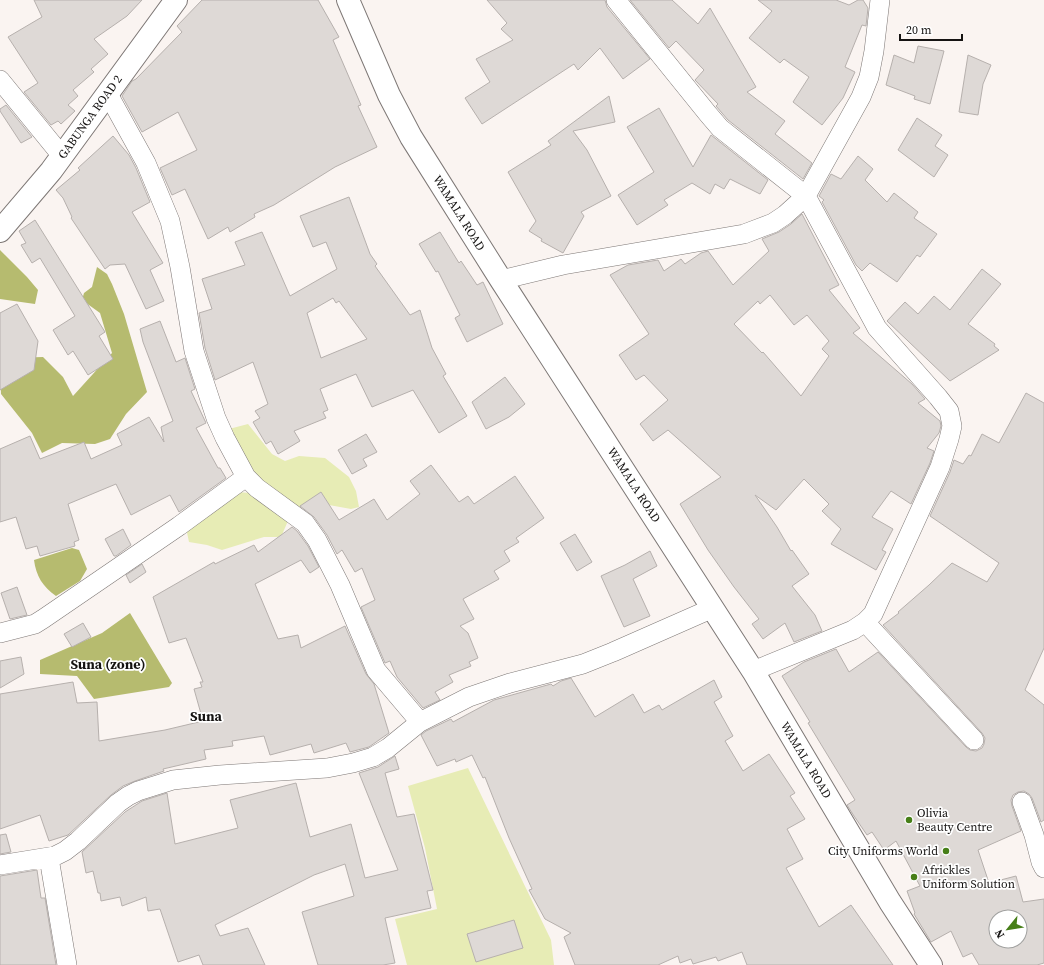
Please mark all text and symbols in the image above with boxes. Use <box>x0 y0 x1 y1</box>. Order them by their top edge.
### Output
scale bar <box>900 16 962 42</box>
text: 20 m <box>906 22 932 38</box>
street label: GABUNGA ROAD 2 <box>54 72 126 162</box>
street label: WAMALA ROAD <box>429 172 489 254</box>
street label: WAMALA ROAD <box>604 444 664 526</box>
district label: Suna (zone) <box>70 654 146 674</box>
district label: Suna <box>190 706 223 726</box>
street label: WAMALA ROAD <box>777 719 835 801</box>
place label: Olivia Beauty Centre <box>917 805 992 835</box>
marker: Olivia Beauty Centre <box>904 815 914 825</box>
place label: City Uniforms World <box>828 843 938 859</box>
marker: City Uniforms World <box>941 846 951 856</box>
place label: Africkles Uniform Solution <box>922 862 1015 892</box>
marker: Africkles Uniform Solution <box>909 872 919 882</box>
north arrow <box>988 909 1028 949</box>
text: N <box>991 927 1008 941</box>

